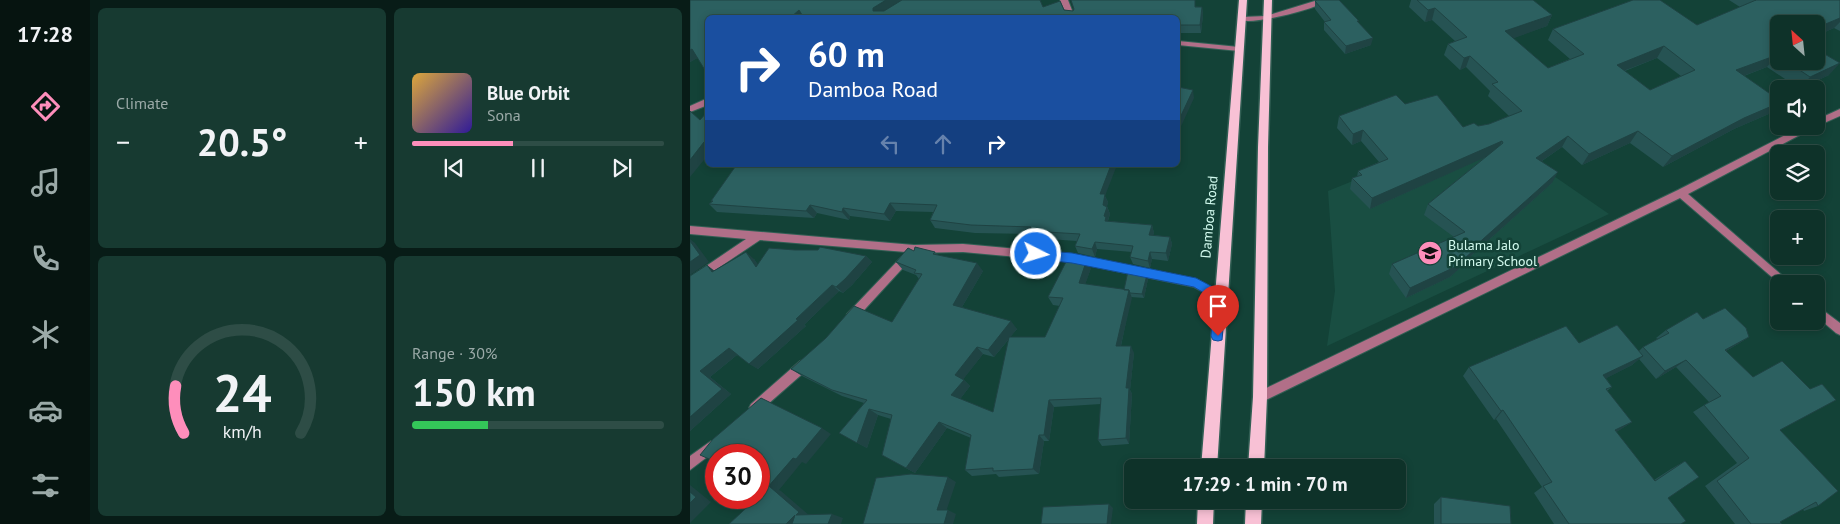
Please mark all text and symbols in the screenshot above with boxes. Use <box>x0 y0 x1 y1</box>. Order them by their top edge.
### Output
north arrow <box>1770 15 1825 70</box>
map controls <box>1770 15 1825 330</box>
text: 17:28 <box>17 20 73 48</box>
text: 60 m <box>808 31 885 77</box>
icon: right <box>725 35 790 100</box>
text: Damboa Road <box>808 75 938 103</box>
button: sound <box>1770 80 1825 135</box>
text: Blue Orbit <box>487 81 570 105</box>
icon: directions <box>28 89 63 124</box>
text: Climate <box>116 93 168 113</box>
text: Sona <box>487 105 521 125</box>
text: 20.5° <box>197 117 287 166</box>
text: − <box>116 123 130 160</box>
text: + <box>354 123 368 160</box>
icon: left <box>876 130 904 158</box>
icon: ahead <box>929 130 957 158</box>
icon: right <box>982 130 1010 158</box>
button: layers <box>1770 145 1825 200</box>
icon: previous <box>440 154 468 182</box>
icon: pause <box>524 154 552 182</box>
icon: next <box>608 154 636 182</box>
icon: music <box>28 165 63 200</box>
street label: Damboa Road <box>1196 175 1222 259</box>
button: + <box>1770 210 1825 265</box>
position arrow <box>1009 227 1061 279</box>
place label: Bulama Jalo Primary School <box>1448 236 1537 270</box>
school or university icon: Bulama Jalo Primary School <box>1417 240 1443 266</box>
icon: phone <box>28 241 63 276</box>
button: − <box>1770 275 1825 330</box>
pin <box>1197 285 1239 336</box>
icon: arrive <box>1204 292 1232 320</box>
icon: climate <box>28 317 63 352</box>
text: Range · 30% <box>412 343 497 363</box>
text: 24 <box>213 359 271 426</box>
text: 150 km <box>412 367 536 416</box>
icon: car <box>28 393 63 428</box>
text: km/h <box>222 420 262 443</box>
speed limit sign: 30 <box>705 444 770 509</box>
icon: filters <box>28 468 63 503</box>
text: 17:29 · 1 min · 70 m <box>1182 472 1348 496</box>

